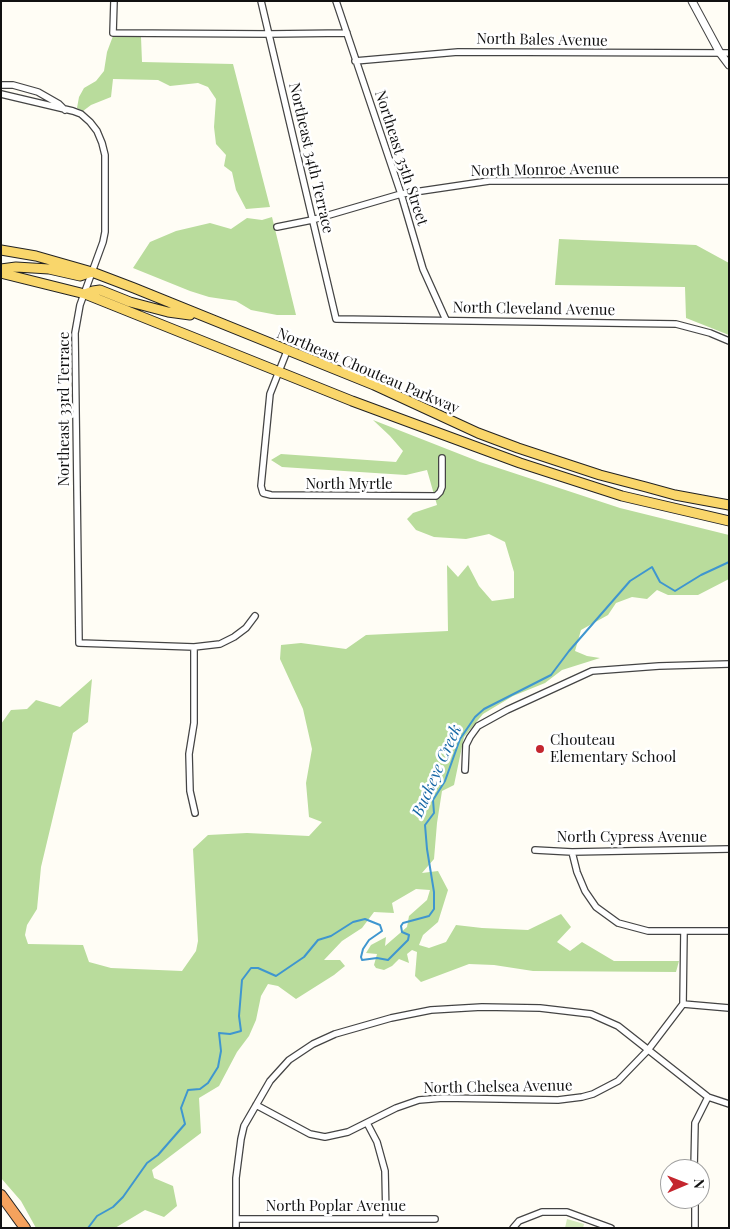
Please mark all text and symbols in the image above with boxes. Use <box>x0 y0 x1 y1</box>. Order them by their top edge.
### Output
street label: North Bales Avenue <box>476 30 608 50</box>
street label: Northeast 34th Terrace <box>285 81 337 235</box>
street label: Northeast 35th Street <box>371 88 431 228</box>
street label: North Monroe Avenue <box>471 160 619 180</box>
street label: North Cleveland Avenue <box>453 299 615 319</box>
street label: Northeast Chouteau Parkway <box>274 324 462 418</box>
street label: Northeast 33rd Terrace <box>55 332 73 486</box>
street label: North Myrtle <box>305 475 393 493</box>
water label: Buckeye Creek <box>408 722 466 820</box>
place label: Chouteau Elementary School <box>550 731 676 766</box>
marker: Chouteau Elementary School <box>534 743 546 755</box>
street label: North Cypress Avenue <box>557 828 707 846</box>
street label: North Chelsea Avenue <box>423 1077 573 1097</box>
north arrow <box>660 1159 710 1209</box>
text: N <box>690 1179 709 1189</box>
street label: North Poplar Avenue <box>266 1197 406 1215</box>

